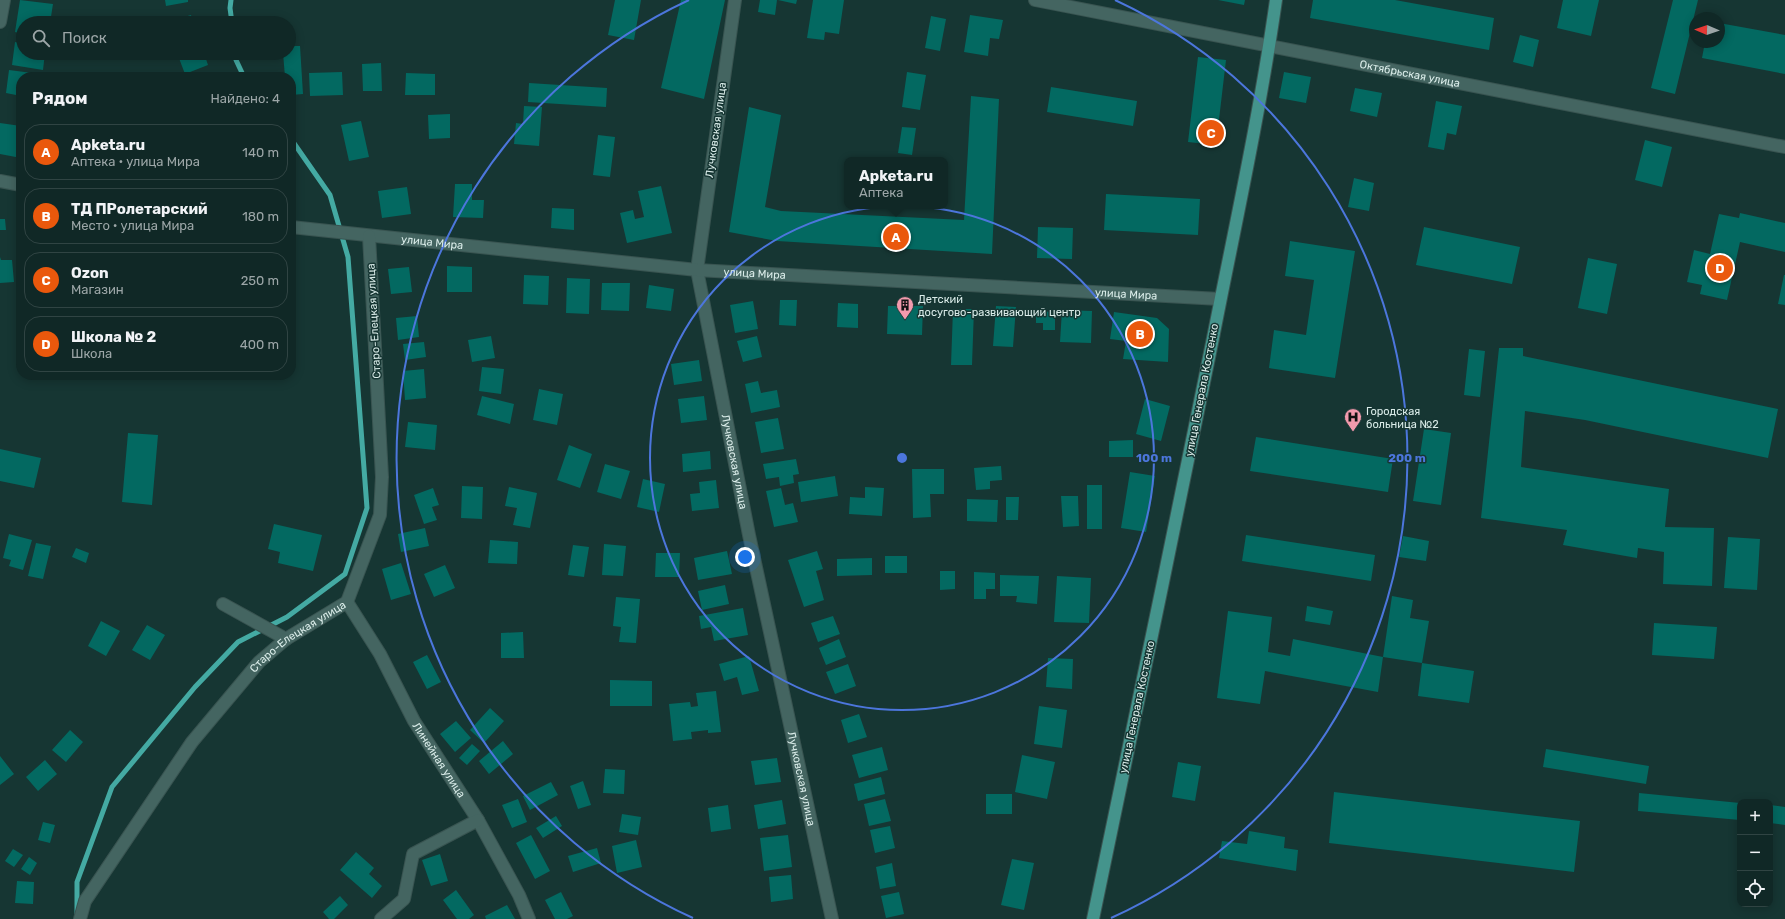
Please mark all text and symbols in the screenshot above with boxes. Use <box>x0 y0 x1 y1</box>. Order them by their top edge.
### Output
north arrow <box>1689 12 1725 48</box>
search box <box>16 16 296 60</box>
icon: search <box>30 27 52 49</box>
text: Поиск <box>62 29 107 47</box>
street label: Октябрьская улица <box>1359 57 1461 90</box>
street label: Лучковская улица <box>703 81 729 179</box>
text: Рядом <box>32 88 88 108</box>
text: Найдено: 4 <box>211 91 280 106</box>
pin: C <box>1198 118 1224 148</box>
text: Apketa.ru <box>71 136 145 154</box>
text: A <box>41 145 51 160</box>
text: 140 m <box>242 145 279 160</box>
text: Аптека · улица Мира <box>71 154 200 169</box>
popup <box>844 157 948 209</box>
text: Apketa.ru <box>859 167 933 185</box>
text: Аптека <box>859 185 903 200</box>
text: ТД ПРолетарский <box>71 200 208 218</box>
text: B <box>41 209 51 224</box>
text: 180 m <box>242 209 279 224</box>
text: Место · улица Мира <box>71 218 194 233</box>
pin: A <box>883 222 909 252</box>
street label: улица Мира <box>400 232 464 252</box>
pin: D <box>1707 253 1733 283</box>
street label: Старо-Елецкая улица <box>364 263 384 379</box>
text: Ozon <box>71 264 109 282</box>
street label: улица Мира <box>723 265 786 281</box>
text: C <box>41 273 51 288</box>
text: 250 m <box>241 273 279 288</box>
text: Магазин <box>71 282 124 297</box>
street label: улица Мира <box>1095 286 1158 302</box>
place label: Детский досугово-развивающий центр <box>918 293 1081 319</box>
building icon: Детский досугово-развивающий центр <box>895 295 915 320</box>
pin: B <box>1127 319 1153 349</box>
street label: улица Генерала Костенко <box>1183 322 1221 458</box>
text: Школа № 2 <box>71 328 156 346</box>
text: D <box>41 337 51 352</box>
text: 400 m <box>240 337 279 352</box>
text: Школа <box>71 346 112 361</box>
place label: Городская больница №2 <box>1366 405 1439 431</box>
hospital icon: Городская больница №2 <box>1343 407 1363 432</box>
street label: Лучковская улица <box>719 413 750 510</box>
centre of rings <box>895 451 909 465</box>
text: 100 m <box>1136 451 1172 465</box>
text: 200 m <box>1388 451 1426 465</box>
your location <box>735 547 755 567</box>
street label: Старо-Елецкая улица <box>247 598 348 675</box>
street label: улица Генерала Костенко <box>1117 640 1157 774</box>
street label: Линейная улица <box>410 720 468 800</box>
street label: Лучковская улица <box>785 730 818 827</box>
map controls <box>1737 799 1773 907</box>
button: + <box>1737 799 1773 835</box>
button: − <box>1737 835 1773 871</box>
button: locate <box>1737 871 1773 907</box>

